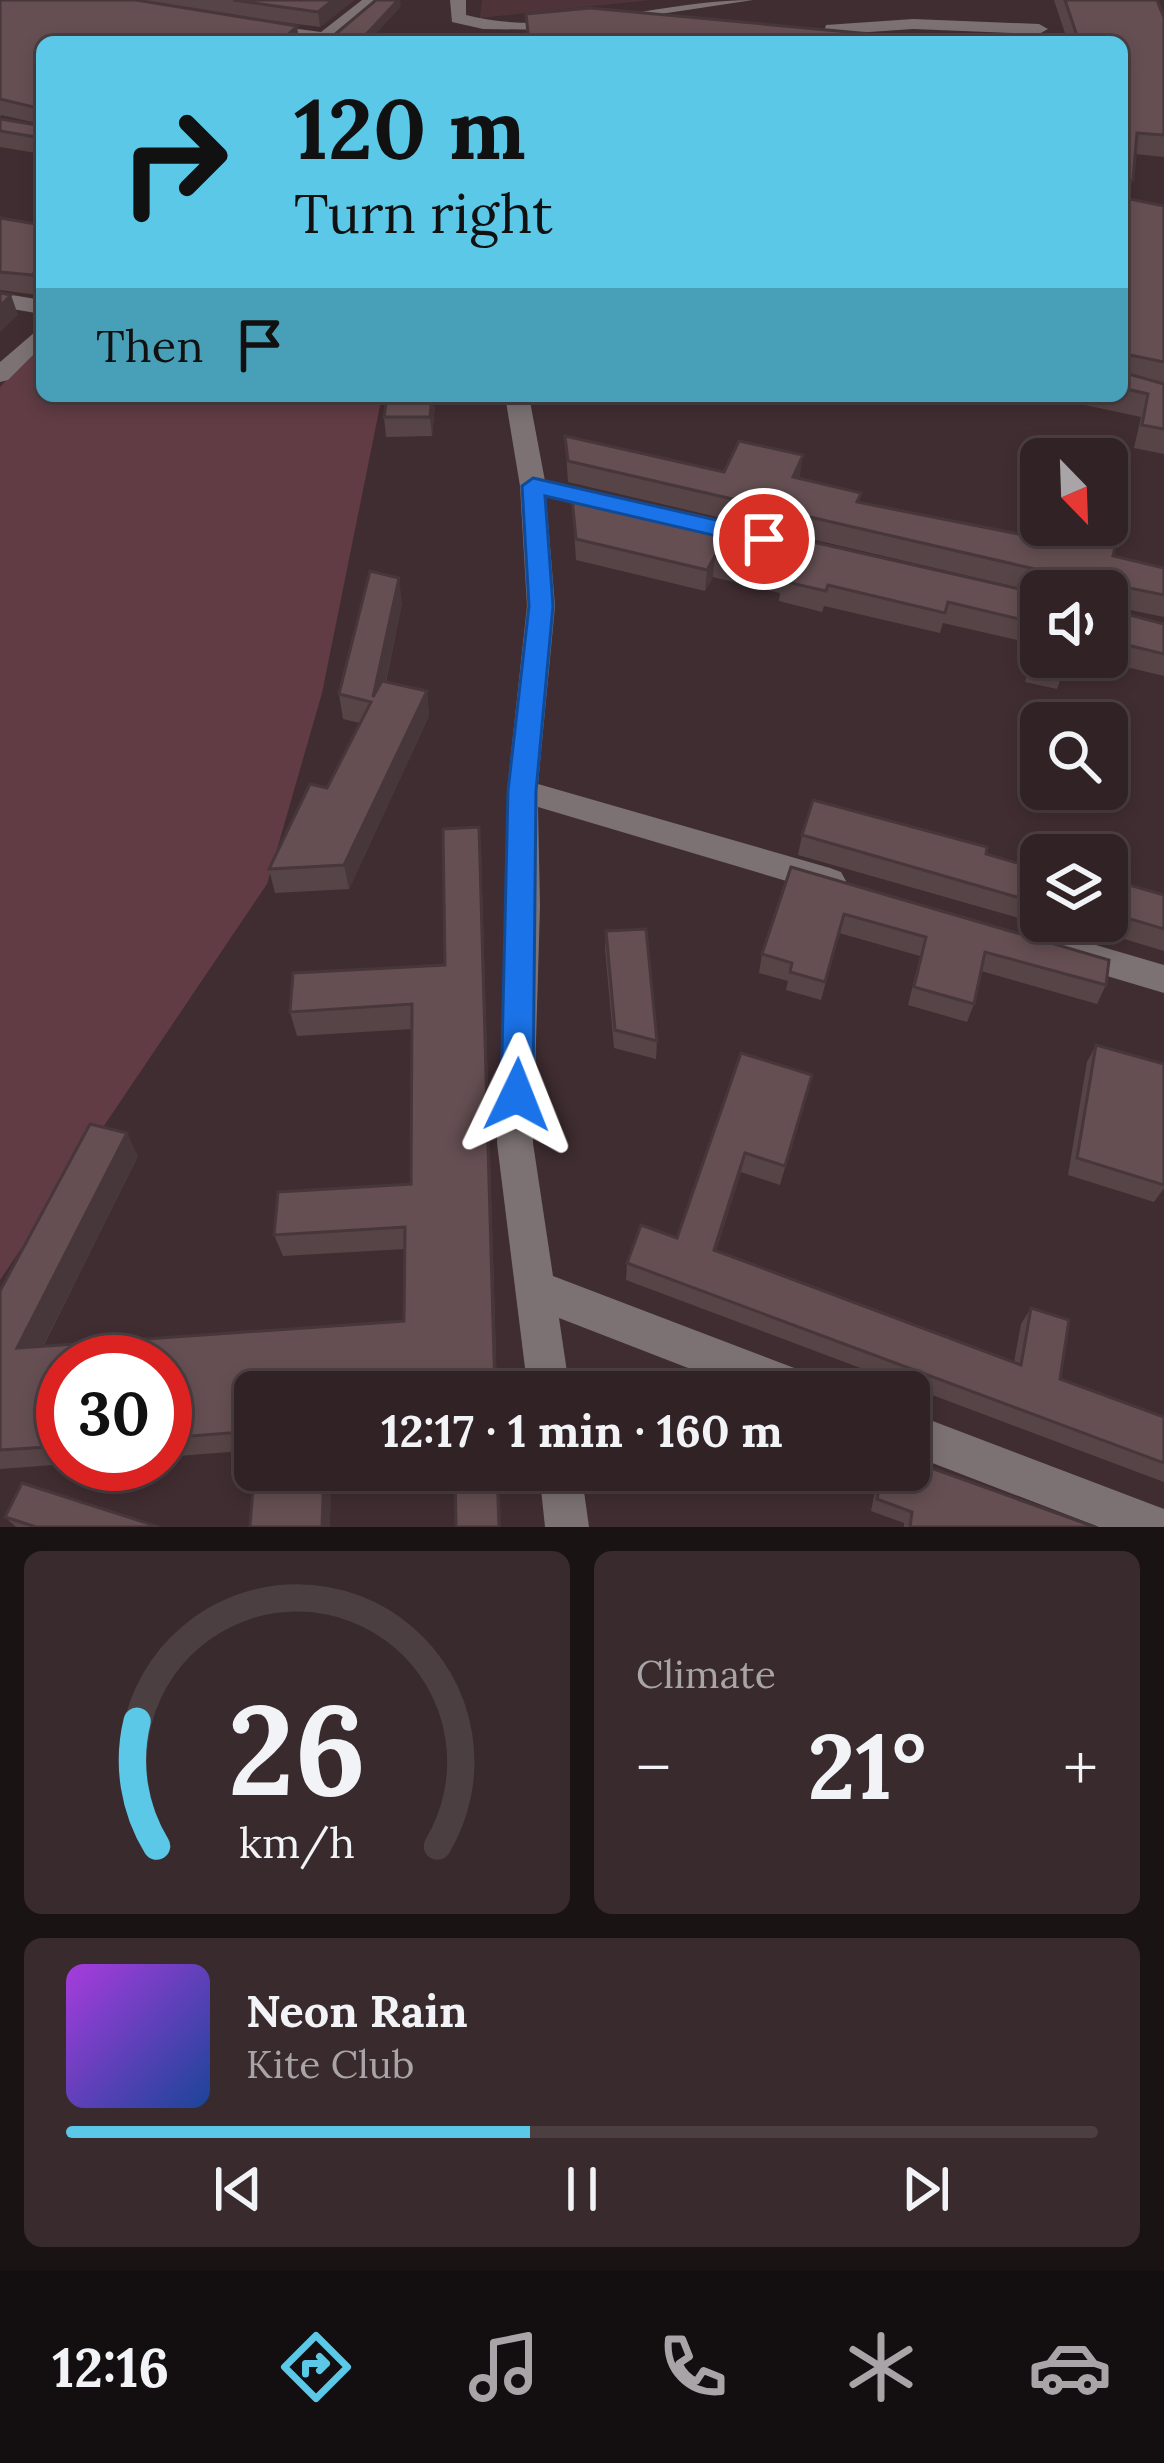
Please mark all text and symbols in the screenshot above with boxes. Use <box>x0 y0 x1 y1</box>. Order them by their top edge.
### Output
text: 120 m <box>294 74 526 182</box>
icon: right <box>96 84 252 240</box>
text: Turn right <box>294 179 553 248</box>
icon: arrive <box>227 312 293 378</box>
text: Then <box>96 317 203 374</box>
north arrow <box>1020 438 1128 546</box>
map controls <box>1020 438 1128 942</box>
pin <box>713 488 815 590</box>
icon: arrive <box>731 506 797 572</box>
button: sound <box>1020 570 1128 678</box>
button: search <box>1020 702 1128 810</box>
button: layers <box>1020 834 1128 942</box>
position arrow <box>454 1032 580 1158</box>
speed limit sign: 30 <box>36 1335 192 1491</box>
text: 12:17 · 1 min · 160 m <box>381 1402 783 1459</box>
text: Climate <box>636 1649 776 1699</box>
text: 26 <box>228 1669 366 1829</box>
text: 21° <box>808 1708 926 1824</box>
text: − <box>636 1725 671 1809</box>
text: + <box>1063 1725 1098 1809</box>
text: km/h <box>239 1814 355 1869</box>
text: Neon Rain <box>246 1982 468 2039</box>
text: Kite Club <box>246 2039 415 2089</box>
icon: previous <box>205 2156 271 2222</box>
icon: pause <box>549 2156 615 2222</box>
icon: next <box>893 2156 959 2222</box>
icon: directions <box>274 2325 358 2409</box>
icon: music <box>462 2325 546 2409</box>
icon: phone <box>651 2325 735 2409</box>
icon: climate <box>839 2325 923 2409</box>
icon: car <box>1028 2325 1112 2409</box>
text: 12:16 <box>52 2333 169 2402</box>

